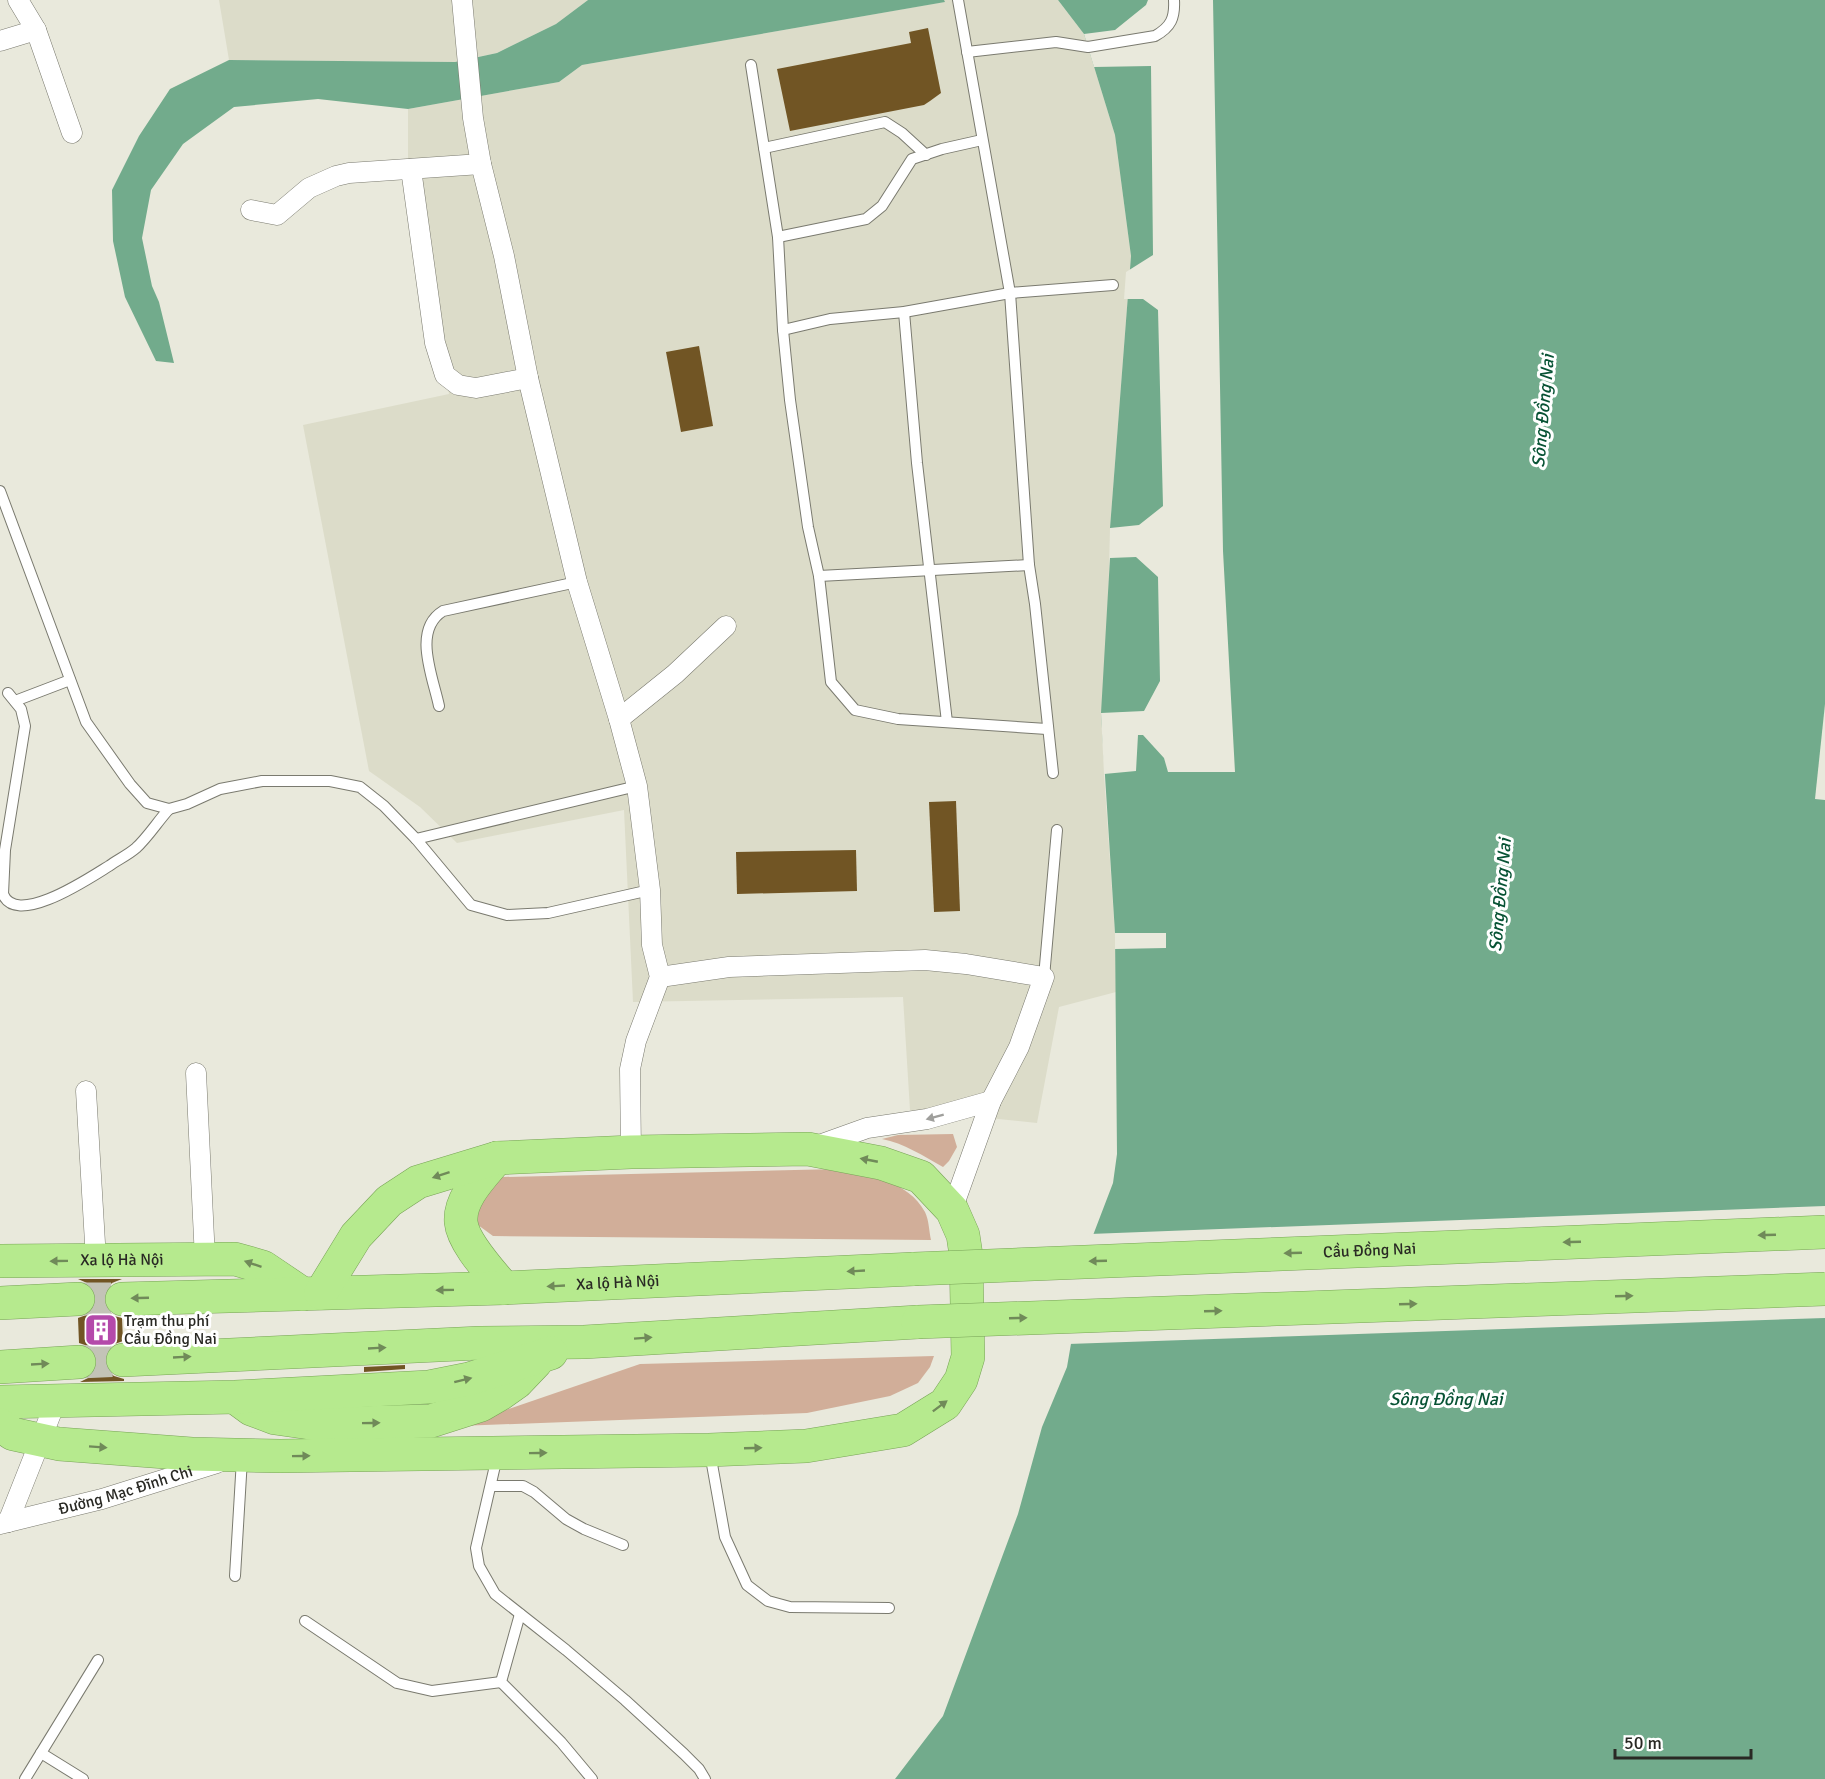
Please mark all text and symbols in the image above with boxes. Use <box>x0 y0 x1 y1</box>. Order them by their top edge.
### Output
water label: Sông Đồng Nai <box>1527 351 1559 468</box>
water label: Sông Đồng Nai <box>1484 835 1516 952</box>
one-way arrow <box>926 1113 944 1122</box>
one-way arrow <box>859 1155 878 1164</box>
one-way arrow <box>432 1171 450 1180</box>
one-way arrow <box>1757 1230 1776 1239</box>
one-way arrow <box>1562 1238 1581 1247</box>
street label: Cầu Đồng Nai <box>1323 1239 1417 1262</box>
one-way arrow <box>1283 1249 1302 1258</box>
street label: Xa lộ Hà Nội <box>80 1250 164 1270</box>
one-way arrow <box>50 1256 69 1266</box>
one-way arrow <box>1089 1257 1108 1266</box>
one-way arrow <box>244 1259 262 1269</box>
one-way arrow <box>846 1267 865 1276</box>
street label: Xa lộ Hà Nội <box>576 1271 660 1295</box>
one-way arrow <box>547 1281 566 1290</box>
one-way arrow <box>436 1285 455 1295</box>
one-way arrow <box>1614 1292 1633 1301</box>
one-way arrow <box>130 1293 149 1303</box>
one-way arrow <box>1398 1299 1417 1309</box>
one-way arrow <box>1203 1306 1222 1316</box>
place label: Trạm thu phí Cầu Đồng Nai <box>124 1311 217 1349</box>
building icon: Trạm thu phí Cầu Đồng Nai <box>83 1312 119 1348</box>
one-way arrow <box>1009 1313 1028 1323</box>
one-way arrow <box>633 1334 652 1343</box>
one-way arrow <box>367 1344 386 1353</box>
one-way arrow <box>172 1353 191 1362</box>
one-way arrow <box>30 1360 49 1369</box>
one-way arrow <box>454 1374 472 1384</box>
water label: Sông Đồng Nai <box>1389 1388 1505 1410</box>
one-way arrow <box>932 1399 948 1412</box>
one-way arrow <box>362 1419 381 1428</box>
one-way arrow <box>89 1442 108 1451</box>
one-way arrow <box>744 1444 763 1453</box>
one-way arrow <box>528 1448 547 1458</box>
one-way arrow <box>291 1451 310 1461</box>
street label: Đường Mạc Đĩnh Chi <box>56 1461 195 1519</box>
scale bar <box>1615 1722 1752 1760</box>
text: 50 m <box>1624 1732 1662 1754</box>

